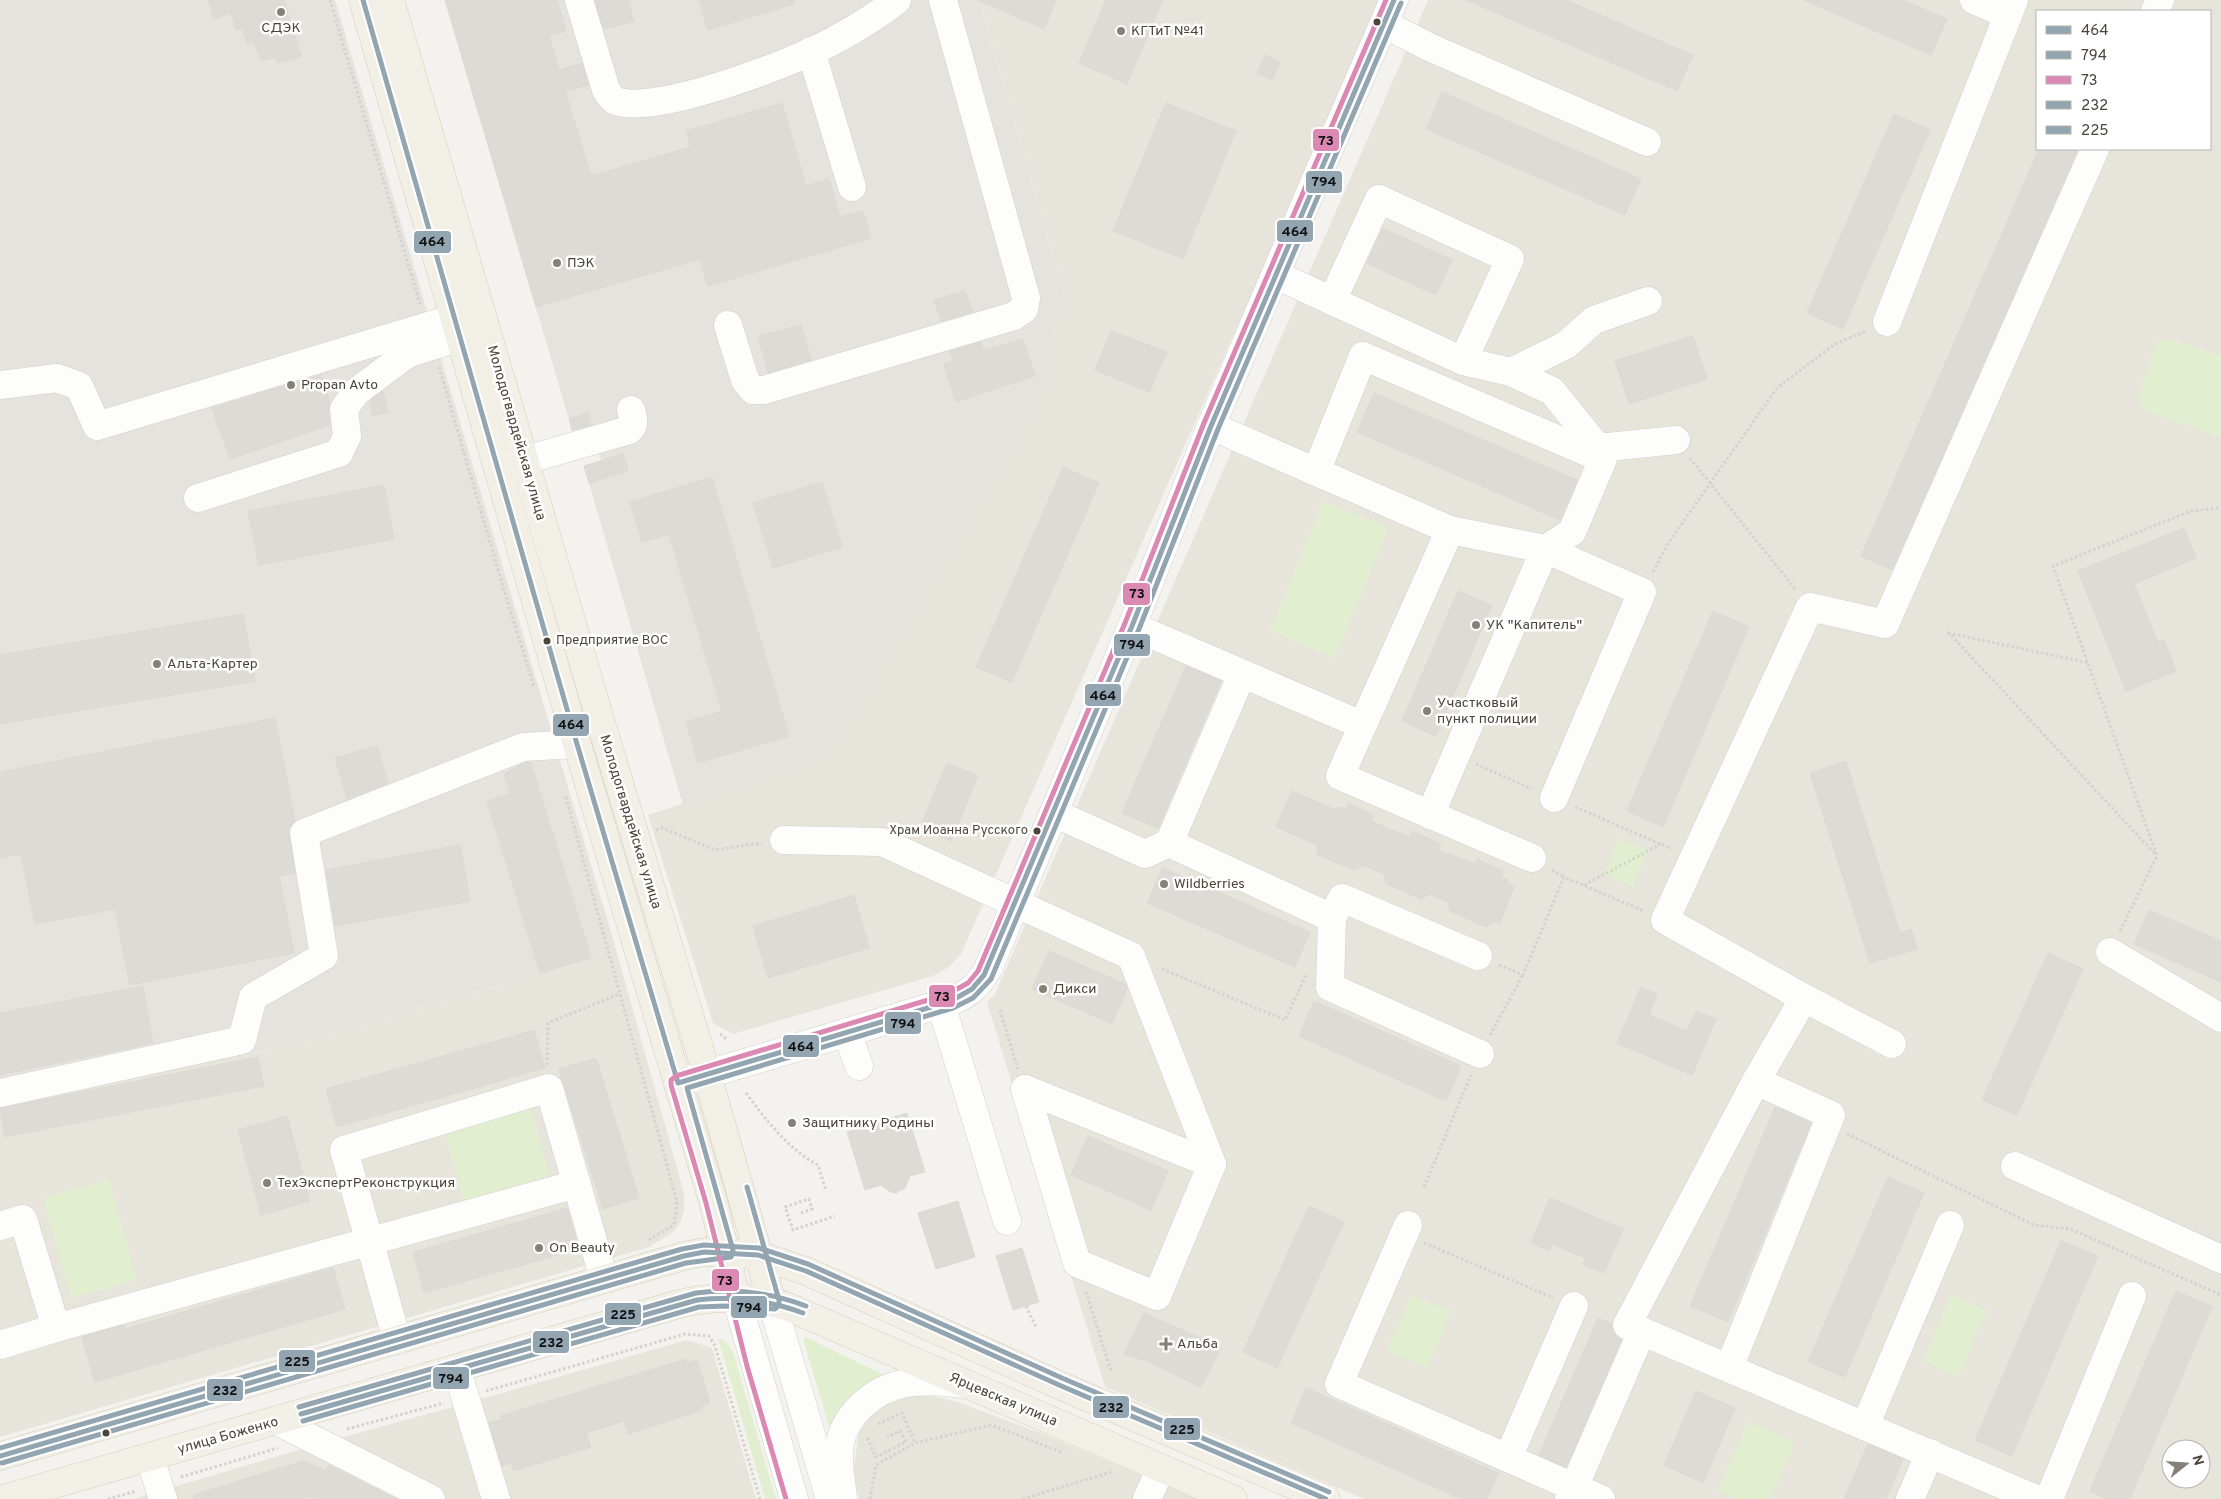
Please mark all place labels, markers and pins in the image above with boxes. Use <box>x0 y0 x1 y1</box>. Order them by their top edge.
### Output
marker: СДЭК <box>275 6 287 18</box>
unlabelled marker <box>1372 17 1382 27</box>
place label: СДЭК <box>261 20 301 37</box>
place label: КГТиТ №41 <box>1131 23 1204 40</box>
marker: КГТиТ №41 <box>1115 25 1127 37</box>
place label: ПЭК <box>567 255 595 272</box>
marker: ПЭК <box>551 257 563 269</box>
place label: Propan Avto <box>301 377 378 394</box>
marker: Propan Avto <box>285 379 297 391</box>
place label: УК "Капитель" <box>1486 617 1582 634</box>
marker: УК "Капитель" <box>1470 619 1482 631</box>
place label: Предприятие ВОС <box>556 633 668 649</box>
marker: Предприятие ВОС <box>542 636 552 646</box>
place label: Альта-Картер <box>167 656 258 673</box>
marker: Альта-Картер <box>151 658 163 670</box>
place label: Участковый пункт полиции <box>1437 695 1537 728</box>
marker: Участковый пункт полиции <box>1421 705 1433 717</box>
place label: Храм Иоанна Русского <box>889 823 1028 839</box>
marker: Храм Иоанна Русского <box>1032 826 1042 836</box>
place label: Wildberries <box>1174 876 1245 893</box>
marker: Wildberries <box>1158 878 1170 890</box>
place label: Дикси <box>1053 981 1097 998</box>
marker: Дикси <box>1037 983 1049 995</box>
place label: Защитнику Родины <box>802 1115 934 1132</box>
marker: Защитнику Родины <box>786 1117 798 1129</box>
place label: ТехЭкспертРеконструкция <box>277 1175 455 1192</box>
marker: ТехЭкспертРеконструкция <box>261 1177 273 1189</box>
place label: On Beauty <box>549 1240 615 1257</box>
marker: On Beauty <box>533 1242 545 1254</box>
place label: Альба <box>1177 1336 1218 1353</box>
marker: Альба <box>1159 1337 1173 1351</box>
unlabelled marker <box>101 1428 111 1438</box>

